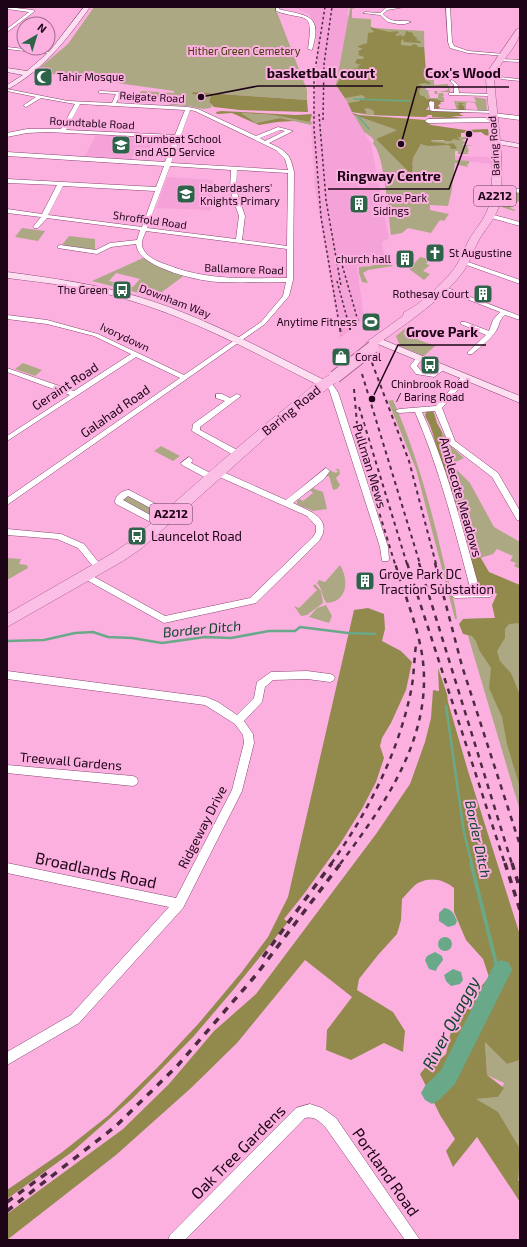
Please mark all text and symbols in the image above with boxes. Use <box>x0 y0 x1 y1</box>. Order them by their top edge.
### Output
north arrow <box>16 16 56 56</box>
text: N <box>35 20 50 35</box>
park label: Hither Green Cemetery <box>187 44 301 57</box>
callout: basketball court <box>258 60 383 86</box>
callout: Cox's Wood <box>417 61 509 87</box>
text: basketball court <box>267 64 375 81</box>
text: Cox's Wood <box>425 64 501 81</box>
mosque icon: Tahir Mosque <box>32 66 54 88</box>
place label: Tahir Mosque <box>57 70 124 83</box>
street label: Reigate Road <box>119 88 185 105</box>
street label: Roundtable Road <box>49 114 135 131</box>
street label: Baring Road <box>485 115 502 177</box>
place label: Drumbeat School and ASD Service <box>135 132 222 158</box>
school or university icon: Drumbeat School and ASD Service <box>110 134 132 156</box>
callout: Ringway Centre <box>328 163 449 189</box>
text: Ringway Centre <box>337 167 441 184</box>
place label: Haberdashers' Knights Primary <box>200 181 280 207</box>
school or university icon: Haberdashers' Knights Primary <box>175 183 197 205</box>
road number: A2212 <box>474 186 516 206</box>
place label: Grove Park Sidings <box>373 191 427 217</box>
building icon: Grove Park Sidings <box>348 193 370 215</box>
street label: Shroffold Road <box>112 208 188 231</box>
church icon: St Augustine <box>424 242 446 264</box>
place label: St Augustine <box>449 246 512 259</box>
building icon: church hall <box>394 248 416 270</box>
place label: church hall <box>336 252 392 265</box>
street label: Ballamore Road <box>204 261 284 276</box>
bus stop icon: The Green <box>111 279 133 301</box>
street label: Downham Way <box>138 281 213 320</box>
place label: The Green <box>57 283 108 296</box>
building icon: Rothesay Court <box>472 283 494 305</box>
place label: Rothesay Court <box>392 287 469 300</box>
sports icon: Anytime Fitness <box>360 311 382 333</box>
place label: Anytime Fitness <box>277 315 357 328</box>
street label: Ivorydown <box>98 319 152 354</box>
callout: Grove Park <box>398 319 486 345</box>
text: Grove Park <box>406 323 478 340</box>
shop icon: Coral <box>330 346 352 368</box>
place label: Coral <box>355 350 382 363</box>
bus stop icon: Chinbrook Road / Baring Road <box>419 354 441 376</box>
street label: Geraint Road <box>29 359 101 413</box>
place label: Chinbrook Road / Baring Road <box>391 377 469 403</box>
street label: Galahad Road <box>77 381 153 441</box>
street label: Baring Road <box>258 381 324 439</box>
street label: Pullman Mews <box>350 422 390 510</box>
street label: Amblecote Meadows <box>436 435 486 559</box>
road number: A2212 <box>150 504 192 524</box>
bus stop icon: Launcelot Road <box>126 525 148 547</box>
place label: Launcelot Road <box>151 528 242 544</box>
place label: Grove Park DC Traction Substation <box>379 566 494 597</box>
building icon: Grove Park DC Traction Substation <box>354 570 376 592</box>
water label: Border Ditch <box>162 617 242 640</box>
street label: Treewall Gardens <box>19 749 123 773</box>
street label: Ridgeway Drive <box>174 783 230 871</box>
water label: Border Ditch <box>462 799 495 879</box>
street label: Broadlands Road <box>34 847 159 892</box>
water label: River Quaggy <box>417 973 484 1073</box>
street label: Oak Tree Gardens <box>186 1100 289 1203</box>
street label: Portland Road <box>349 1124 424 1220</box>

